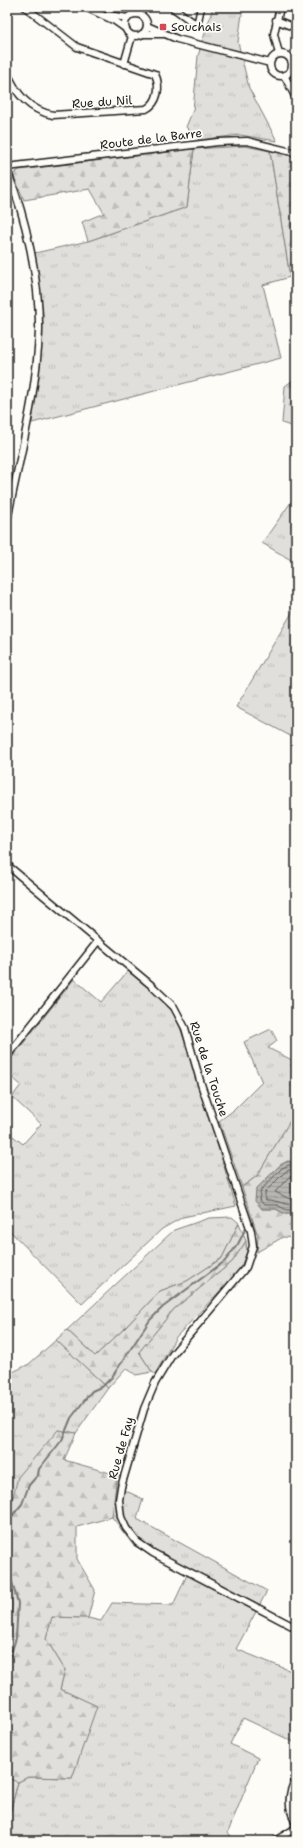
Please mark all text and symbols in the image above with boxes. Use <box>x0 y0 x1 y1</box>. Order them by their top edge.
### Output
place label: Souchais <box>171 19 221 35</box>
marker: Souchais <box>158 22 168 32</box>
street label: Rue du Nil <box>71 92 133 112</box>
street label: Route de la Barre <box>99 125 203 153</box>
street label: Rue de la Touche <box>186 1019 232 1119</box>
street label: Rue de Fay <box>104 1415 138 1481</box>

